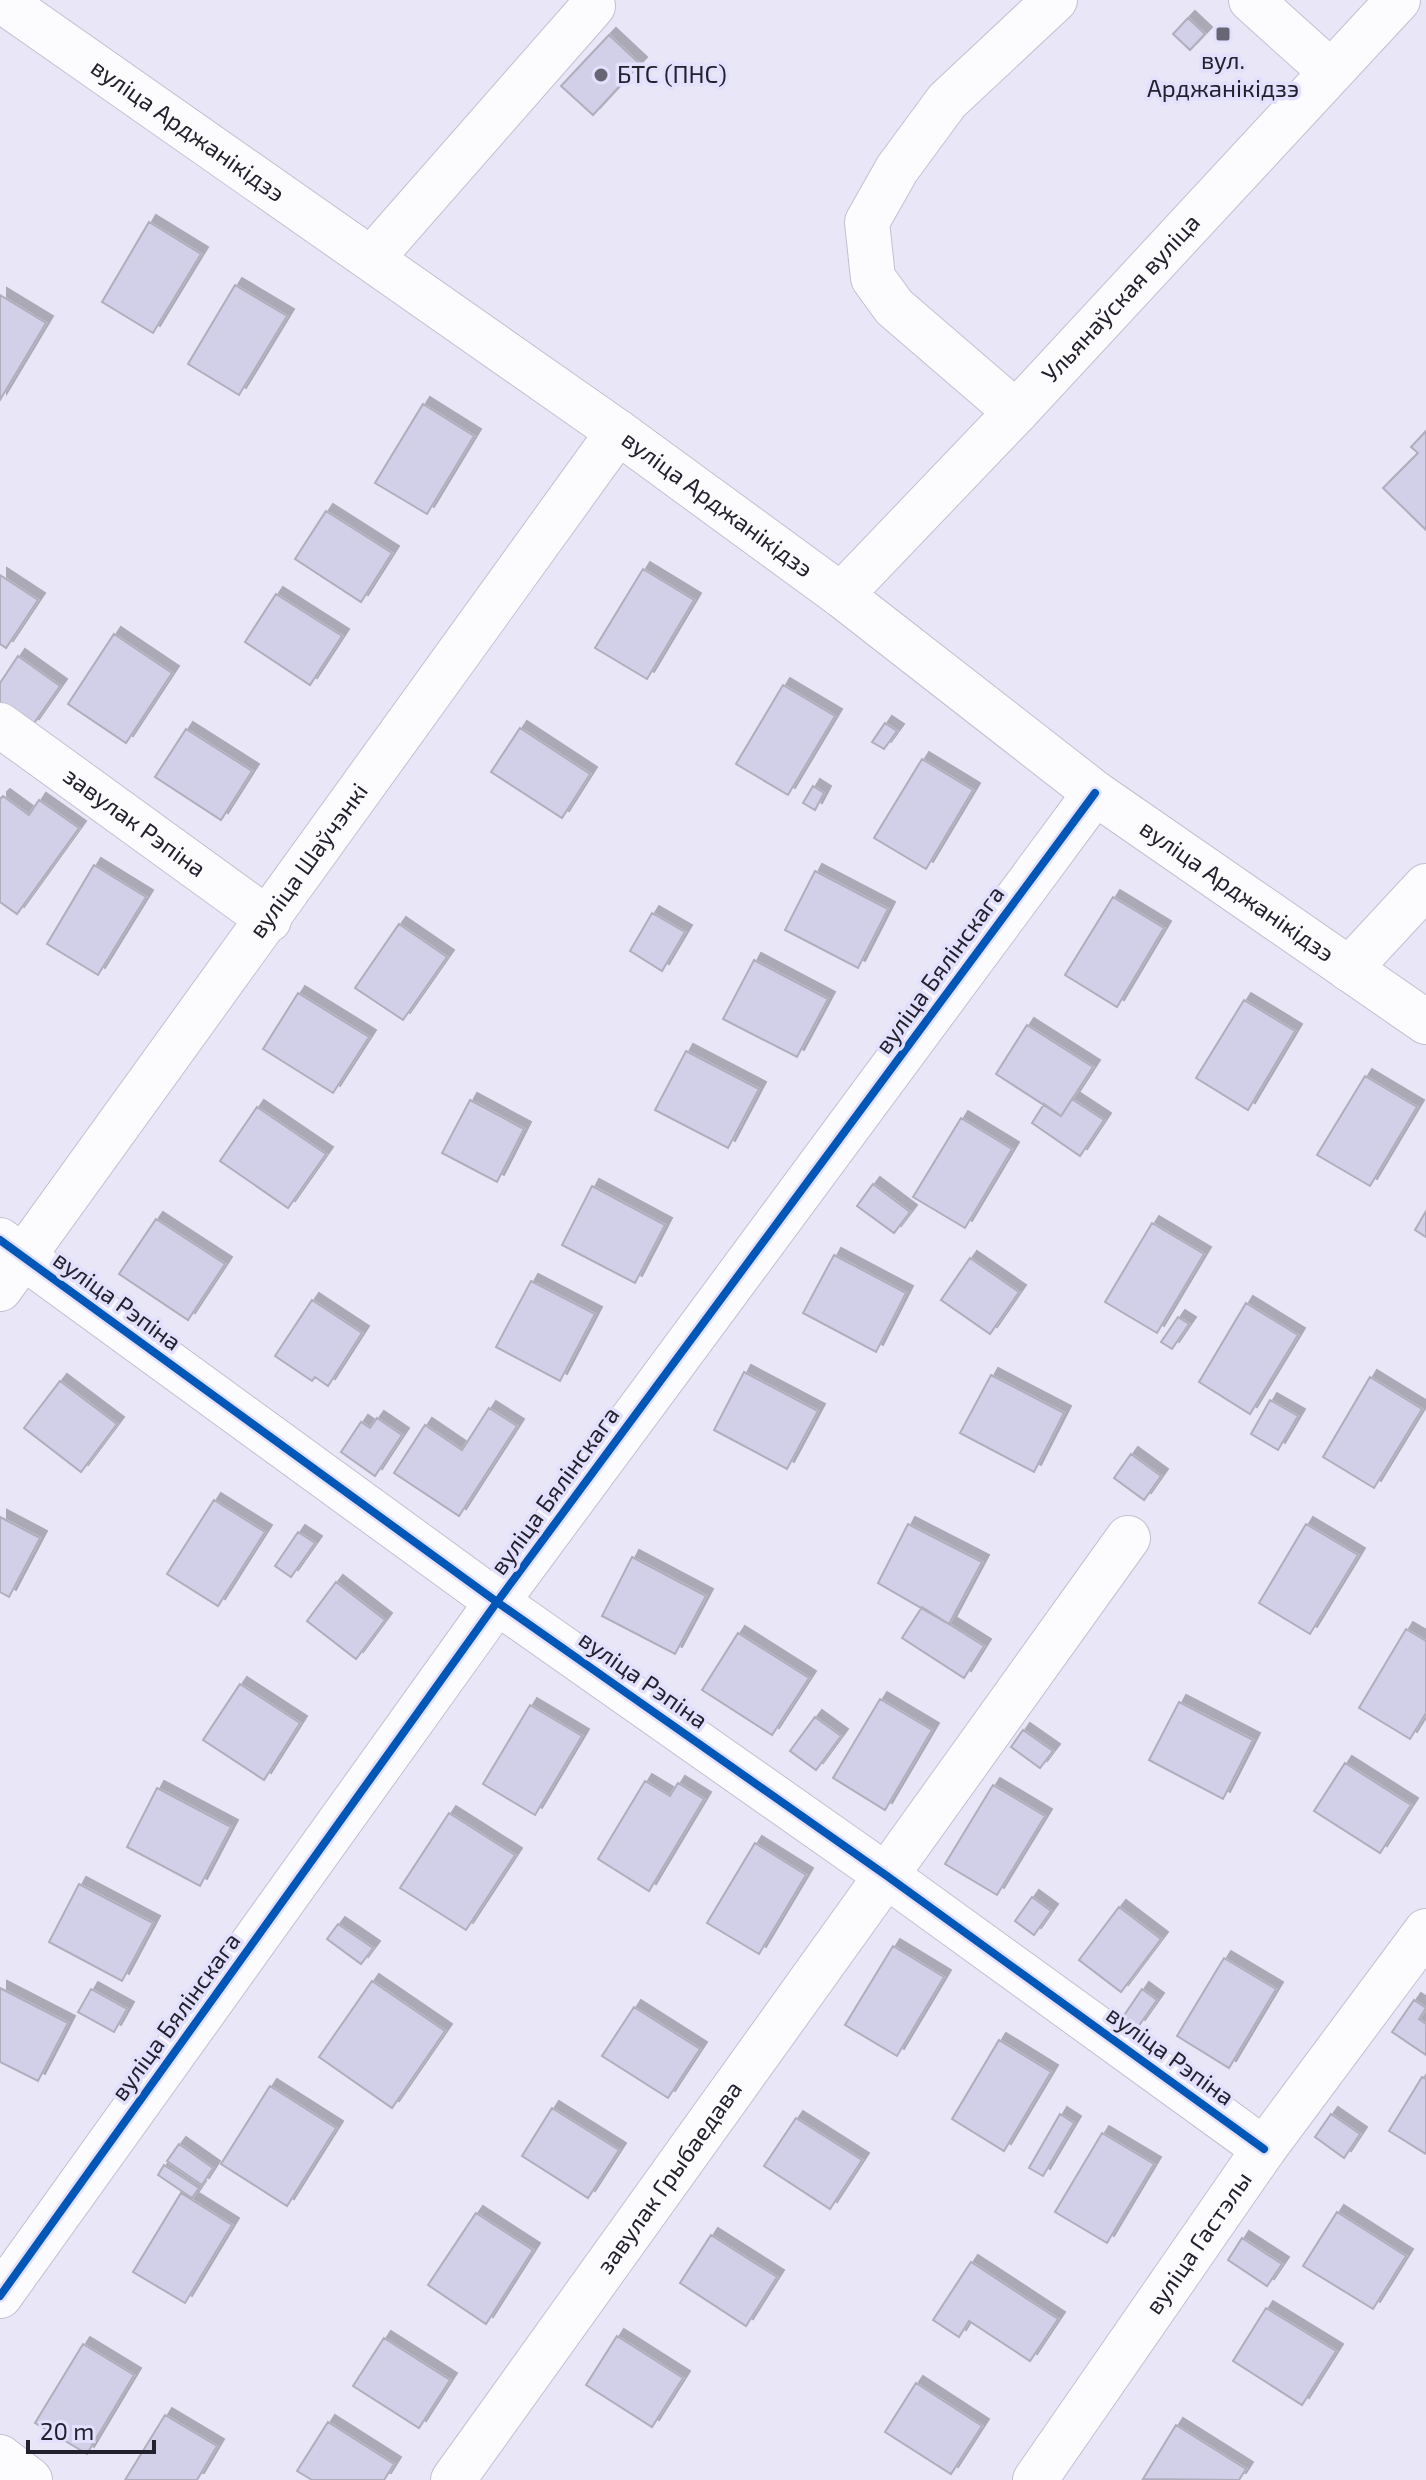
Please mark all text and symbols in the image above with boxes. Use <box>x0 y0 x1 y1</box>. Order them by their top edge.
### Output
marker: вул. Арджанікідзэ <box>1214 25 1232 43</box>
place label: вул. Арджанікідзэ <box>1147 45 1299 102</box>
street label: вуліца Арджанікідзэ <box>86 52 291 207</box>
place label: БТС (ПНС) <box>617 59 727 88</box>
marker: БТС (ПНС) <box>592 66 610 84</box>
street label: Ульянаўская вуліца <box>1035 207 1205 388</box>
street label: вуліца Арджанікідзэ <box>617 424 819 583</box>
street label: завулак Рэпіна <box>59 760 212 882</box>
street label: вуліца Шаўчэнкі <box>242 777 373 943</box>
street label: вуліца Арджанікідзэ <box>1135 813 1340 967</box>
street label: вуліца Бялінскага <box>868 879 1010 1059</box>
street label: вуліца Рэпіна <box>48 1244 187 1357</box>
street label: вуліца Бялінскага <box>483 1400 625 1580</box>
street label: вуліца Рэпіна <box>573 1624 714 1735</box>
street label: вуліца Бялінскага <box>104 1926 246 2106</box>
street label: вуліца Рэпіна <box>1101 1999 1240 2112</box>
street label: завулак Грыбаедава <box>590 2075 747 2279</box>
street label: вуліца Гастэлы <box>1138 2165 1257 2319</box>
scale bar <box>28 2404 154 2454</box>
text: 20 m <box>40 2416 94 2445</box>

